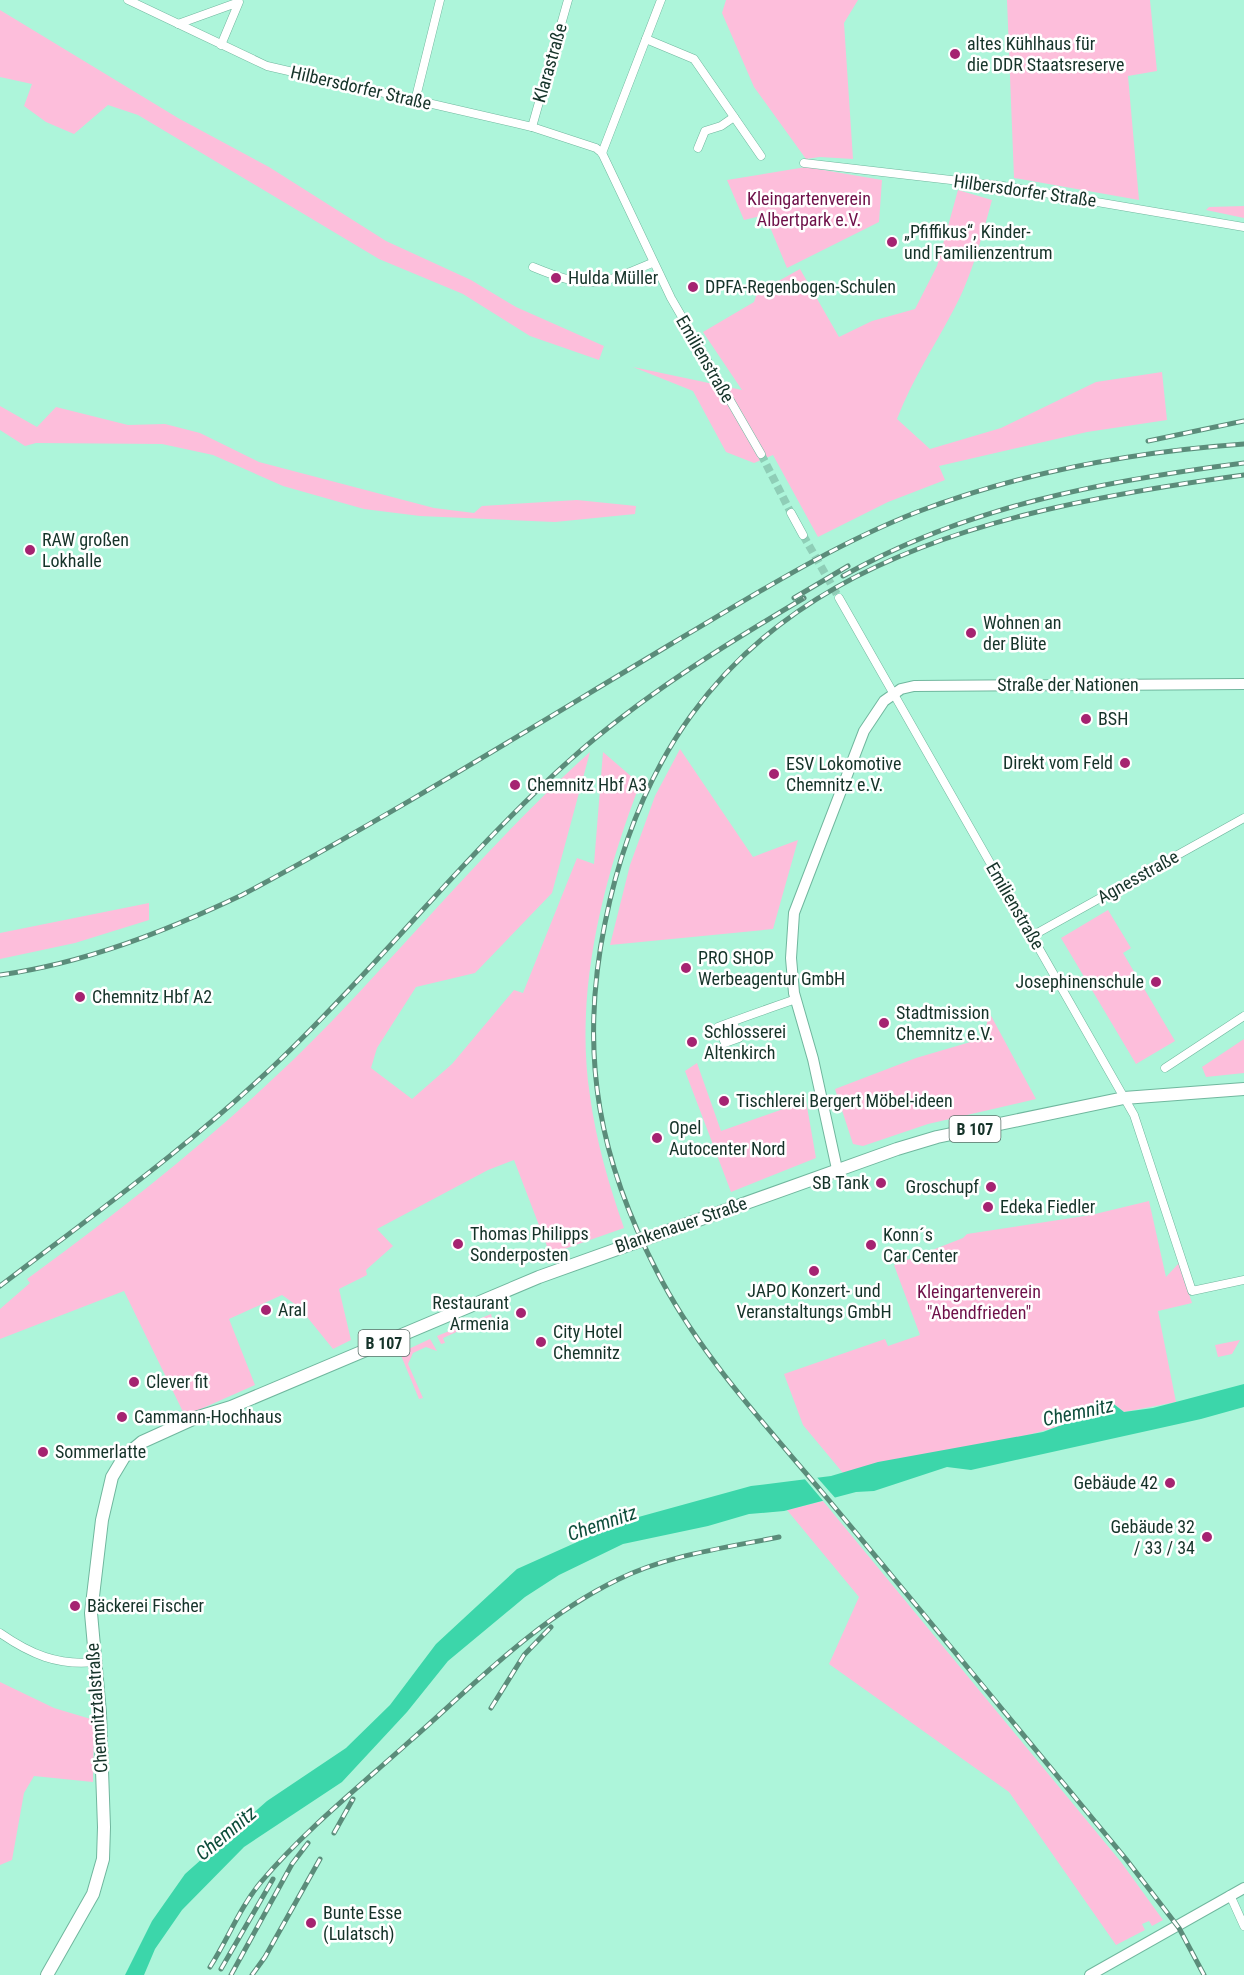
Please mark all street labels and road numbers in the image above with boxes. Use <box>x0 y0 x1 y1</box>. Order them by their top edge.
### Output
street label: Klarastraße <box>528 21 571 105</box>
street label: Hilbersdorfer Straße <box>289 61 434 114</box>
street label: Hilbersdorfer Straße <box>952 170 1098 211</box>
street label: Emilienstraße <box>672 311 739 406</box>
street label: Straße der Nationen <box>997 674 1139 695</box>
street label: Agnesstraße <box>1093 846 1182 908</box>
street label: Emilienstraße <box>982 858 1049 953</box>
road number: B 107 <box>950 1116 1000 1142</box>
street label: Blankenauer Straße <box>612 1192 750 1257</box>
road number: B 107 <box>358 1330 410 1356</box>
street label: Chemnitztalstraße <box>81 1642 112 1774</box>

